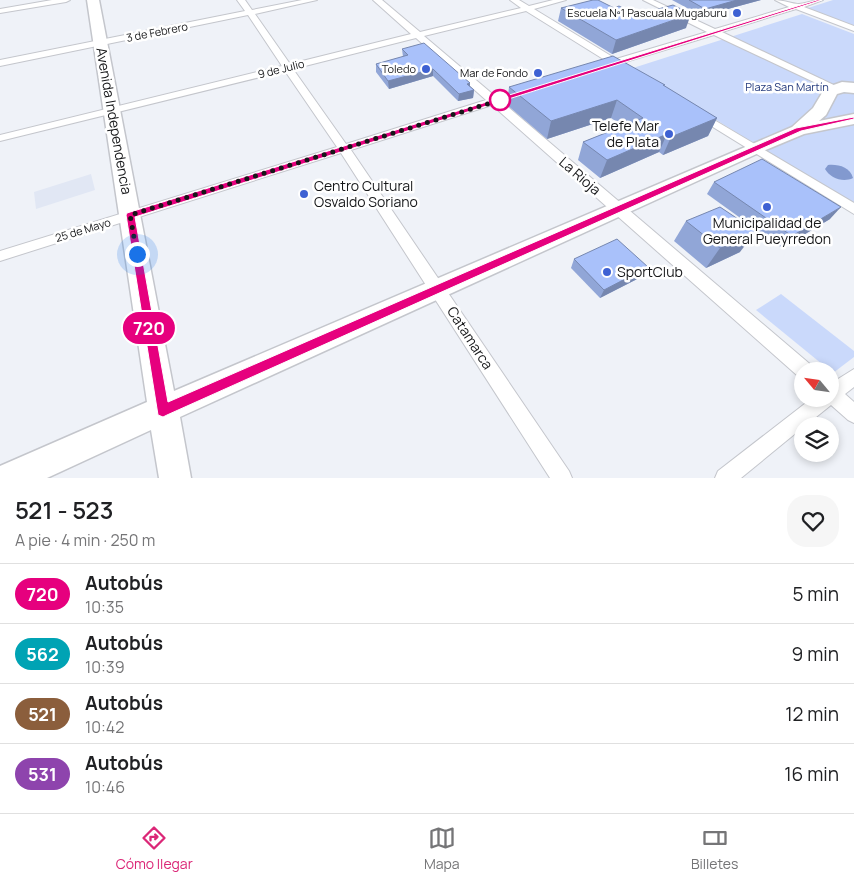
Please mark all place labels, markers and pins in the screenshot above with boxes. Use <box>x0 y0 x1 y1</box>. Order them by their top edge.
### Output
place label: Escuela Nº1 Pascuala Mugaburu <box>567 5 727 20</box>
marker: Escuela Nº1 Pascuala Mugaburu <box>731 7 743 19</box>
place label: Toledo <box>382 61 416 76</box>
marker: Toledo <box>420 63 432 75</box>
place label: Mar de Fondo <box>460 65 528 80</box>
marker: Mar de Fondo <box>532 67 544 79</box>
unlabelled marker <box>489 89 511 111</box>
place label: Telefe Mar de Plata <box>592 116 659 151</box>
marker: Telefe Mar de Plata <box>663 128 675 140</box>
place label: Centro Cultural Osvaldo Soriano <box>314 176 418 211</box>
marker: Centro Cultural Osvaldo Soriano <box>298 188 310 200</box>
marker: Municipalidad de General Pueyrredon <box>761 201 773 213</box>
place label: Municipalidad de General Pueyrredon <box>703 213 831 248</box>
place label: SportClub <box>617 262 683 281</box>
marker: SportClub <box>601 266 613 278</box>

